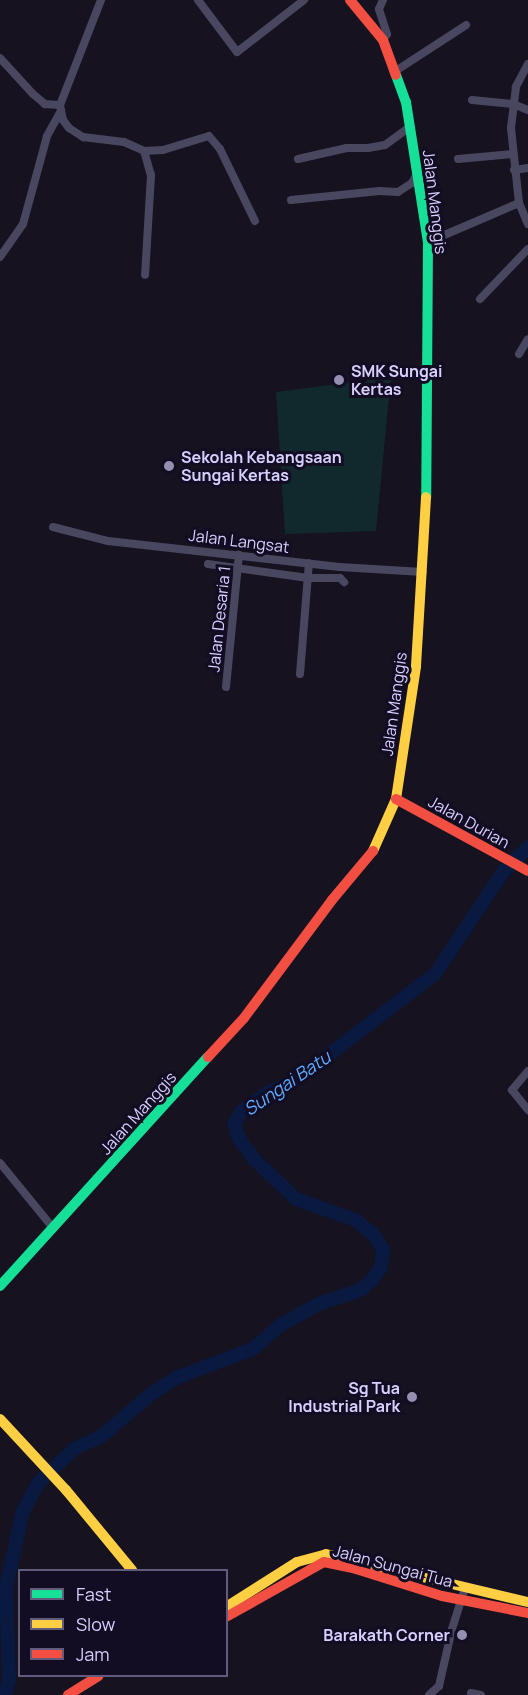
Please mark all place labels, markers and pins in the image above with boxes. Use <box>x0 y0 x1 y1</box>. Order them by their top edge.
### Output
place label: SMK Sungai Kertas <box>351 361 443 399</box>
marker: SMK Sungai Kertas <box>332 373 346 387</box>
place label: Sekolah Kebangsaan Sungai Kertas <box>181 447 342 485</box>
marker: Sekolah Kebangsaan Sungai Kertas <box>162 459 176 473</box>
place label: Sg Tua Industrial Park <box>288 1378 400 1416</box>
marker: Sg Tua Industrial Park <box>405 1390 419 1404</box>
place label: Barakath Corner <box>323 1625 450 1645</box>
marker: Barakath Corner <box>455 1628 469 1642</box>

